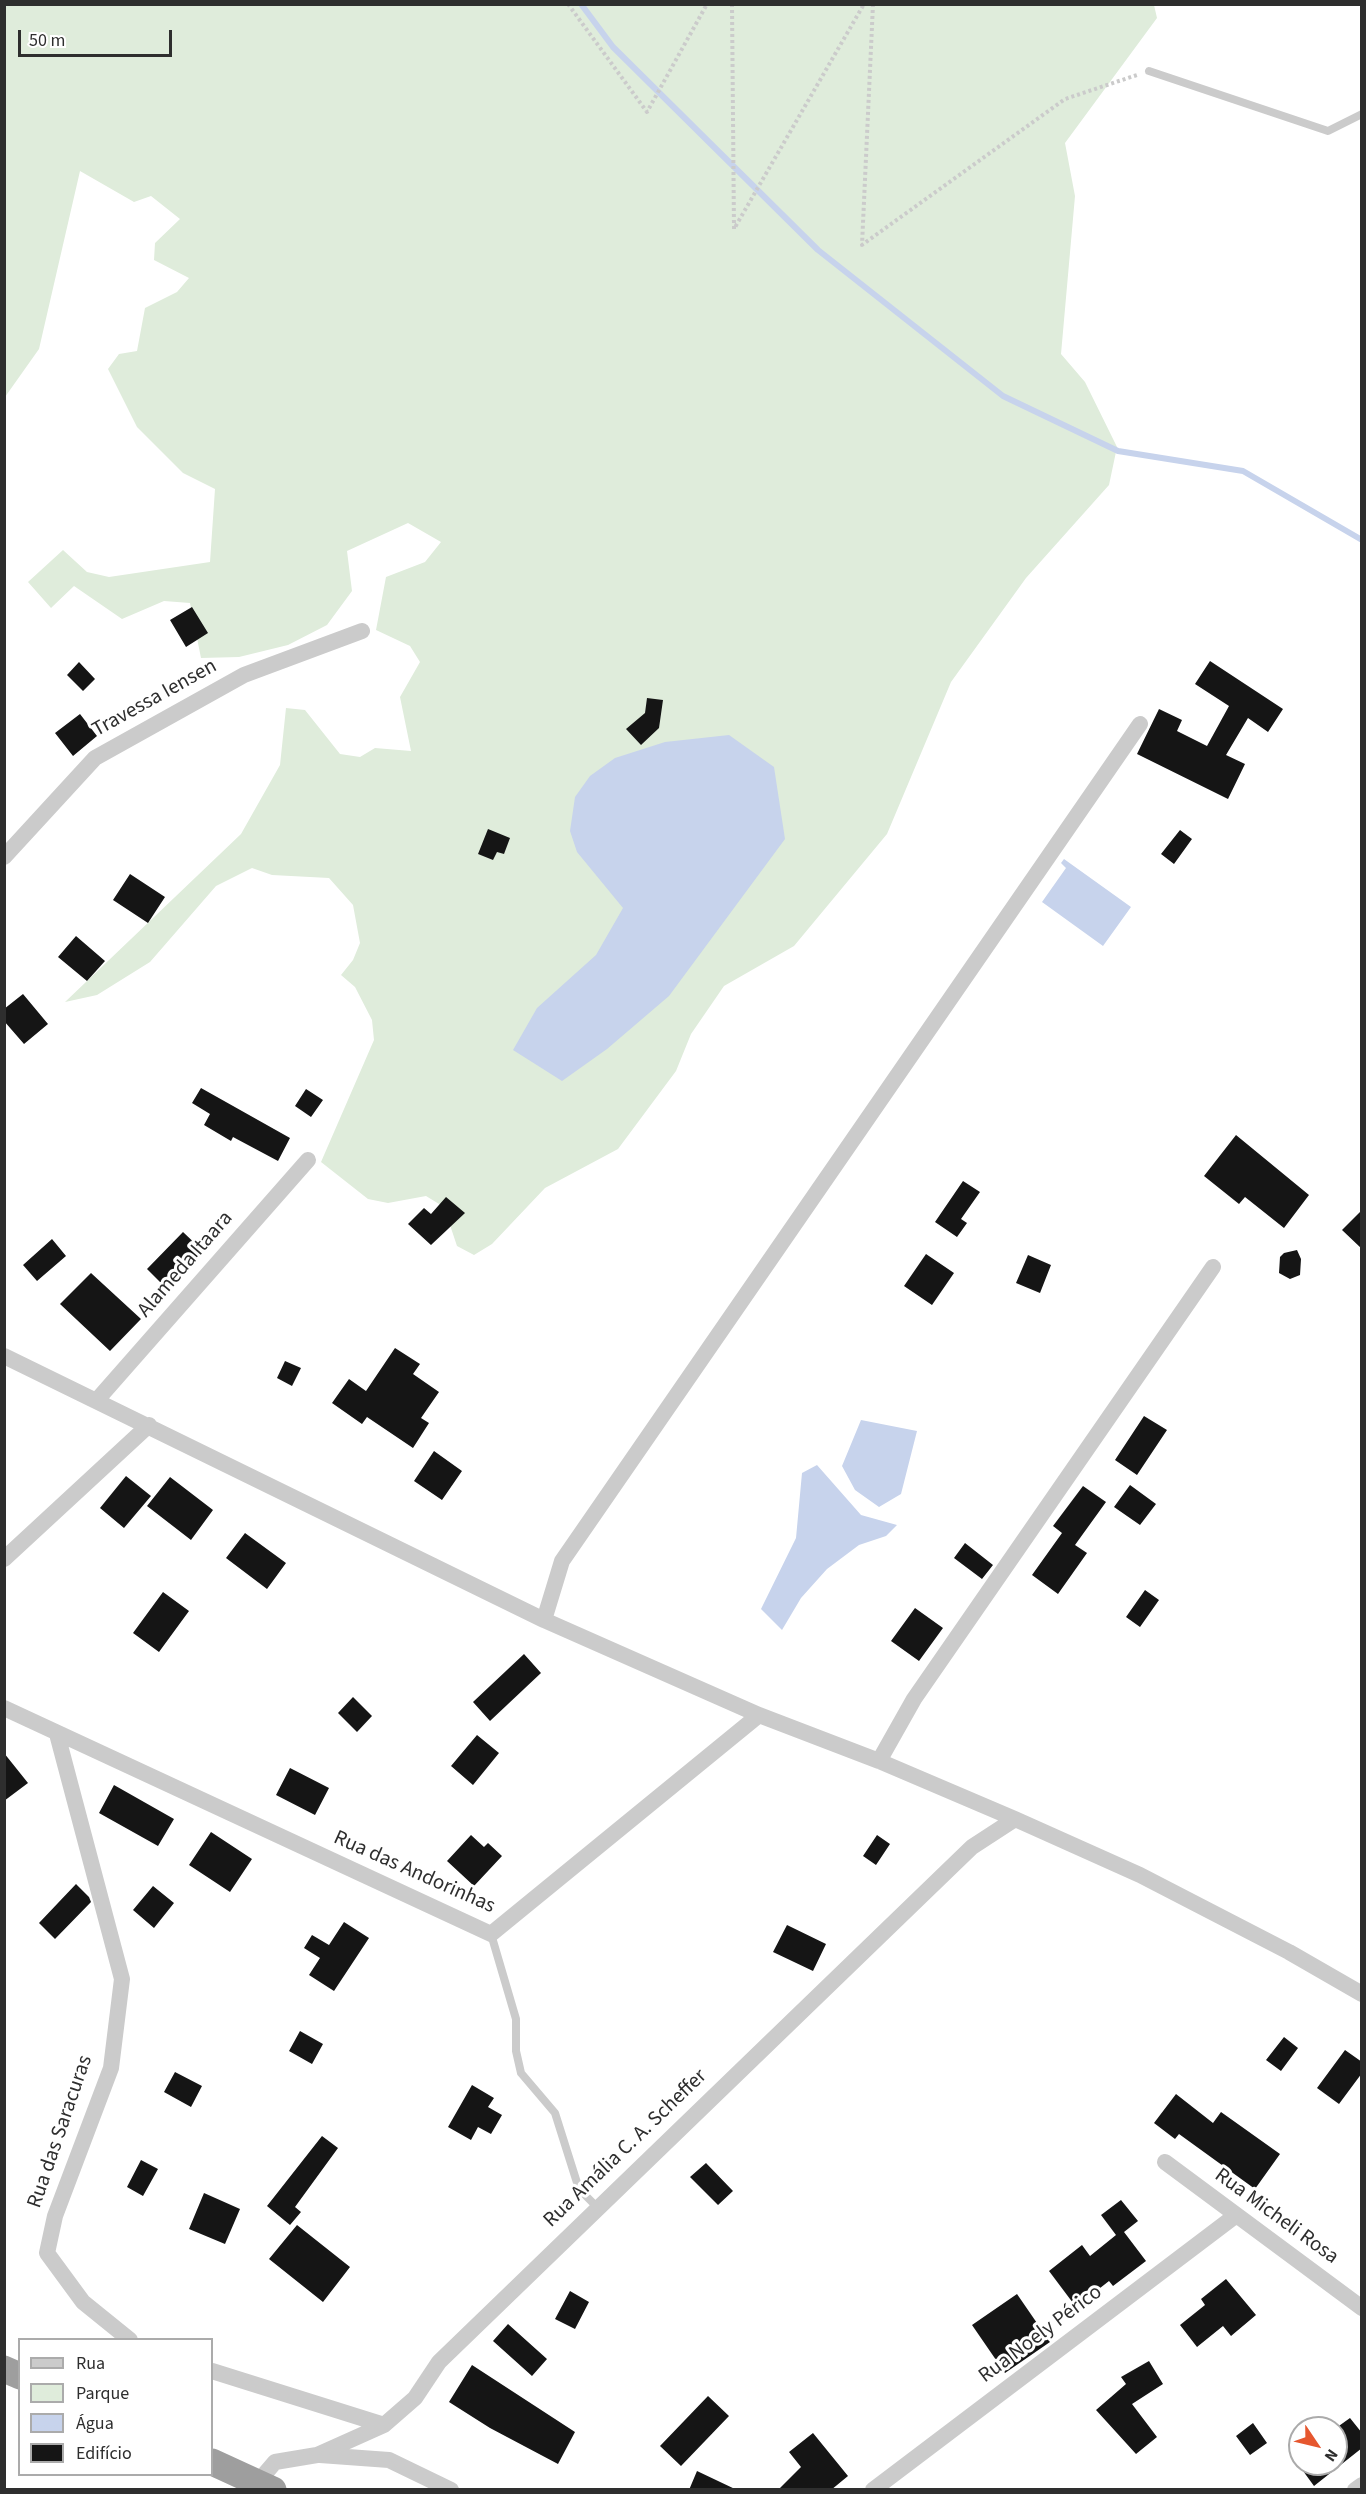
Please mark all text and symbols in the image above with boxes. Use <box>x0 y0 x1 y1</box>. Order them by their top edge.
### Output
scale bar <box>21 18 176 56</box>
text: 50 m <box>29 28 65 53</box>
street label: Travessa Iensen <box>88 654 222 744</box>
street label: Alameda Itaara <box>133 1207 239 1323</box>
street label: Rua das Andorinhas <box>329 1826 499 1920</box>
street label: Rua das Saracuras <box>23 2052 99 2212</box>
street label: Rua Amália C. A. Scheffer <box>539 2064 713 2234</box>
street label: Rua Micheli Rosa <box>1209 2164 1343 2270</box>
street label: Rua Noely Périco <box>974 2281 1108 2389</box>
legend <box>18 2338 213 2476</box>
text: Rua <box>76 2351 105 2376</box>
text: Parque <box>76 2381 129 2406</box>
text: Água <box>76 2411 114 2436</box>
north arrow <box>1288 2416 1348 2476</box>
text: Edifício <box>76 2441 132 2466</box>
text: N <box>1319 2445 1343 2466</box>

